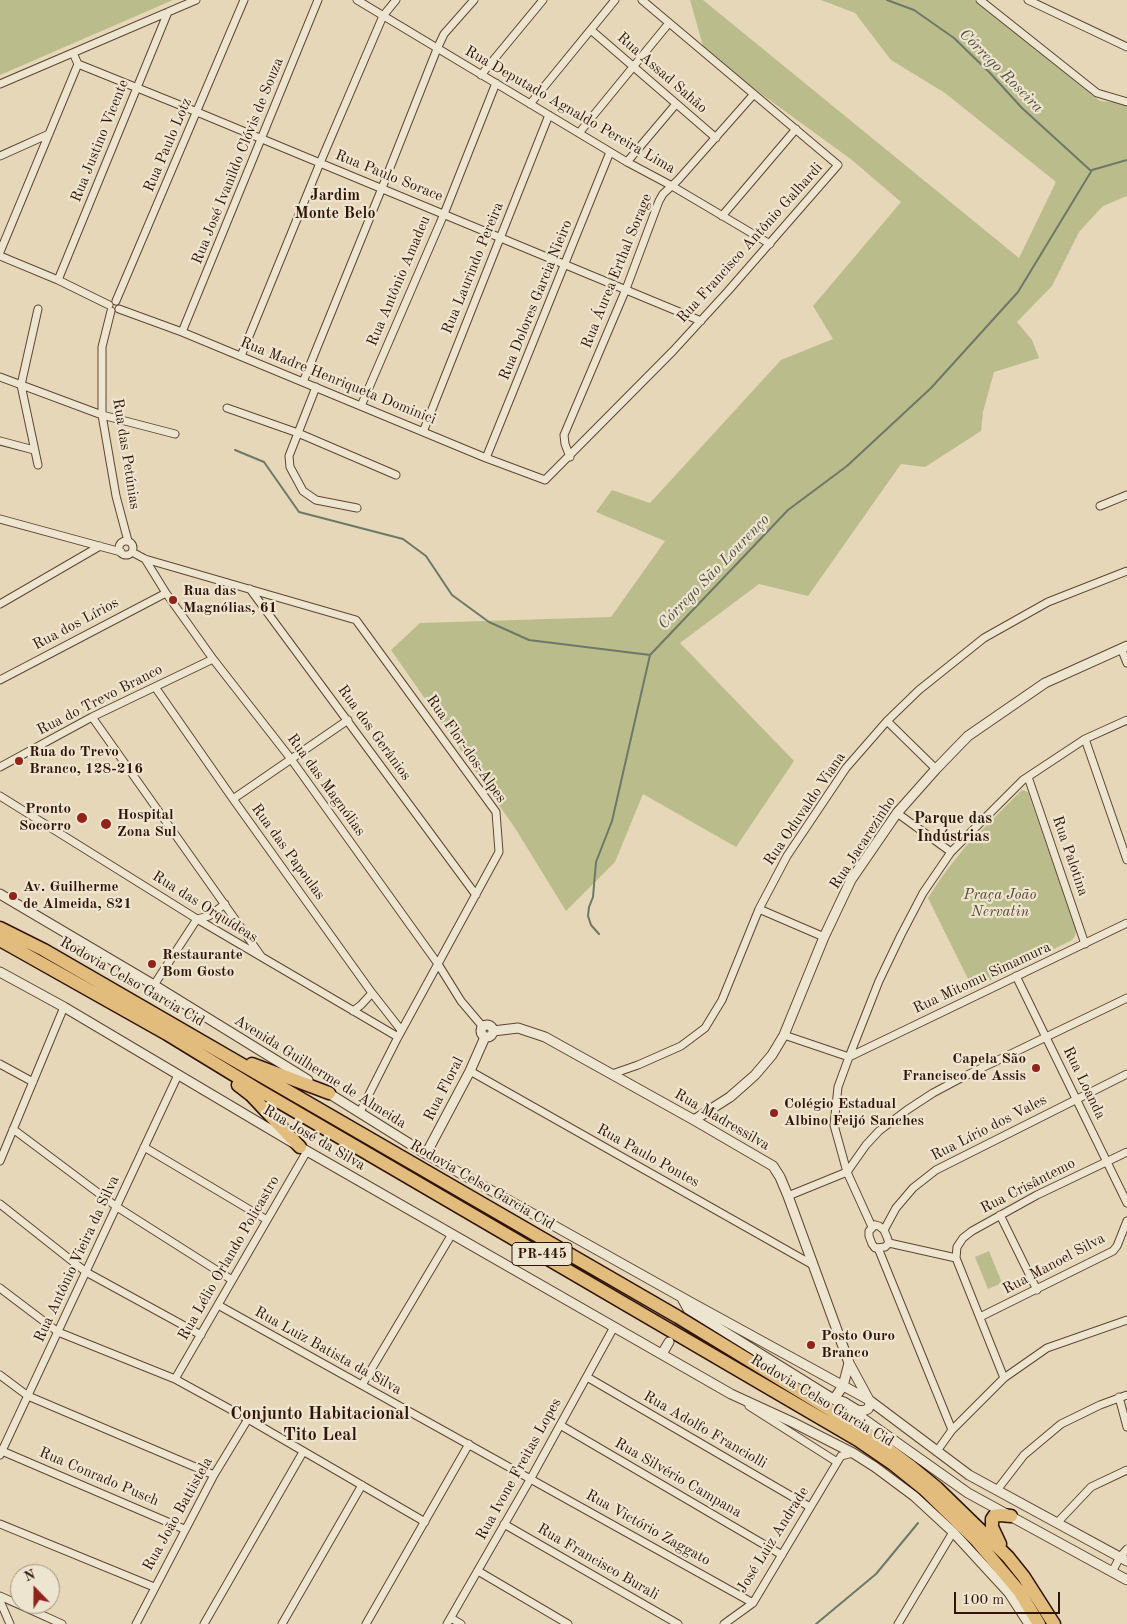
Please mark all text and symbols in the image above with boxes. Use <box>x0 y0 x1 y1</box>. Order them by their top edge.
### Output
water label: Córrego Roseira <box>955 25 1047 117</box>
street label: Rua Assad Sahão <box>613 29 711 117</box>
street label: Rua Deputado Agnaldo Pereira Lima <box>462 42 678 178</box>
street label: Rua José Ivanildo Clóvis de Souza <box>188 55 288 267</box>
street label: Rua Justino Vicente <box>67 77 133 205</box>
street label: Rua Paulo Lotz <box>140 95 196 195</box>
street label: Rua Paulo Sorace <box>332 146 446 206</box>
street label: Rua Francisco Antônio Galhardi <box>673 159 827 327</box>
district label: Jardim Monte Belo <box>295 186 375 224</box>
street label: Rua Áurea Erthal Sorage <box>578 191 656 351</box>
street label: Rua Laurindo Pereira <box>438 199 508 337</box>
street label: Rua Antônio Amadeu <box>363 213 435 349</box>
street label: Rua Dolores Garcia Nieiro <box>496 217 576 383</box>
street label: Rua Madre Henriqueta Dominici <box>237 333 439 429</box>
street label: Rua das Petúnias <box>108 397 144 511</box>
water label: Córrego São Lourenço <box>654 510 774 634</box>
place label: Rua das Magnólias, 61 <box>183 582 277 617</box>
street label: Rua dos Lírios <box>30 594 122 654</box>
marker: Rua das Magnólias, 61 <box>167 594 179 606</box>
street label: Rua do Trevo Branco <box>34 661 166 739</box>
street label: Rua dos Gerânios <box>333 682 415 784</box>
street label: Rua Flor-dos-Alpes <box>422 692 510 806</box>
street label: Rua das Magnólias <box>283 730 369 840</box>
place label: Rua do Trevo Branco, 128-216 <box>29 743 143 778</box>
street label: Rua Oduvaldo Viana <box>760 749 850 869</box>
marker: Rua do Trevo Branco, 128-216 <box>13 755 25 767</box>
street label: Rua Jacarezinho <box>826 793 900 893</box>
place label: Pronto Socorro <box>19 800 71 835</box>
street label: Rua das Papoulas <box>247 800 329 904</box>
place label: Hospital Zona Sul <box>117 806 177 841</box>
district label: Parque das Indústrias <box>914 809 992 847</box>
marker: Pronto Socorro <box>75 811 89 825</box>
street label: Rua Palotina <box>1048 814 1092 898</box>
marker: Hospital Zona Sul <box>99 817 113 831</box>
street label: Rua das Orquídeas <box>149 867 261 947</box>
place label: Av. Guilherme de Almeida, 821 <box>23 878 132 913</box>
park label: Praça João Nervatin <box>964 886 1036 921</box>
marker: Av. Guilherme de Almeida, 821 <box>7 890 19 902</box>
street label: Rodovia Celso Garcia Cid <box>56 933 208 1031</box>
street label: Rua Mitomu Simamura <box>910 938 1054 1018</box>
place label: Restaurante Bom Gosto <box>162 946 243 981</box>
marker: Restaurante Bom Gosto <box>146 958 158 970</box>
street label: Avenida Guilherme de Almeida <box>230 1011 410 1133</box>
street label: Rua Loanda <box>1059 1044 1109 1122</box>
place label: Capela São Francisco de Assis <box>902 1050 1026 1085</box>
street label: Rua Floral <box>420 1054 468 1124</box>
marker: Capela São Francisco de Assis <box>1030 1062 1042 1074</box>
street label: Rua Madressilva <box>671 1085 773 1155</box>
street label: Rua Lírio dos Vales <box>928 1091 1050 1165</box>
place label: Colégio Estadual Albino Feijó Sanches <box>784 1095 924 1130</box>
street label: Rua José da Silva <box>260 1101 368 1175</box>
marker: Colégio Estadual Albino Feijó Sanches <box>768 1107 780 1119</box>
street label: Rua Paulo Pontes <box>594 1120 702 1192</box>
street label: Rodovia Celso Garcia Cid <box>406 1136 558 1234</box>
street label: Rua Crisântemo <box>978 1154 1078 1218</box>
street label: Rua Antônio Vieira da Silva <box>30 1173 124 1345</box>
street label: Rua Lélio Orlando Policastro <box>174 1173 284 1343</box>
street label: Rua Manoel Silva <box>1000 1229 1108 1299</box>
road number: PR-445 <box>512 1242 572 1266</box>
street label: Rua Luiz Batista da Silva <box>251 1303 405 1399</box>
place label: Posto Ouro Branco <box>821 1327 895 1362</box>
marker: Posto Ouro Branco <box>805 1339 817 1351</box>
street label: Rodovia Celso Garcia Cid <box>747 1351 897 1451</box>
street label: Rua Adolfo Franciolli <box>640 1387 770 1473</box>
street label: Rua Ivone Freitas Lopes <box>472 1395 566 1543</box>
district label: Conjunto Habitacional Tito Leal <box>230 1403 410 1446</box>
street label: Rua Silvério Campana <box>611 1434 745 1522</box>
street label: Rua Conrado Pusch <box>36 1444 162 1510</box>
street label: Rua João Battistela <box>139 1454 217 1574</box>
street label: José Luiz Andrade <box>733 1484 813 1596</box>
street label: Rua Victório Zaggato <box>582 1486 714 1570</box>
street label: Rua Francisco Burali <box>534 1520 662 1604</box>
north arrow <box>10 1564 60 1614</box>
text: N <box>22 1568 37 1585</box>
scale bar <box>957 1582 1063 1614</box>
text: 100 m <box>962 1593 1004 1608</box>

